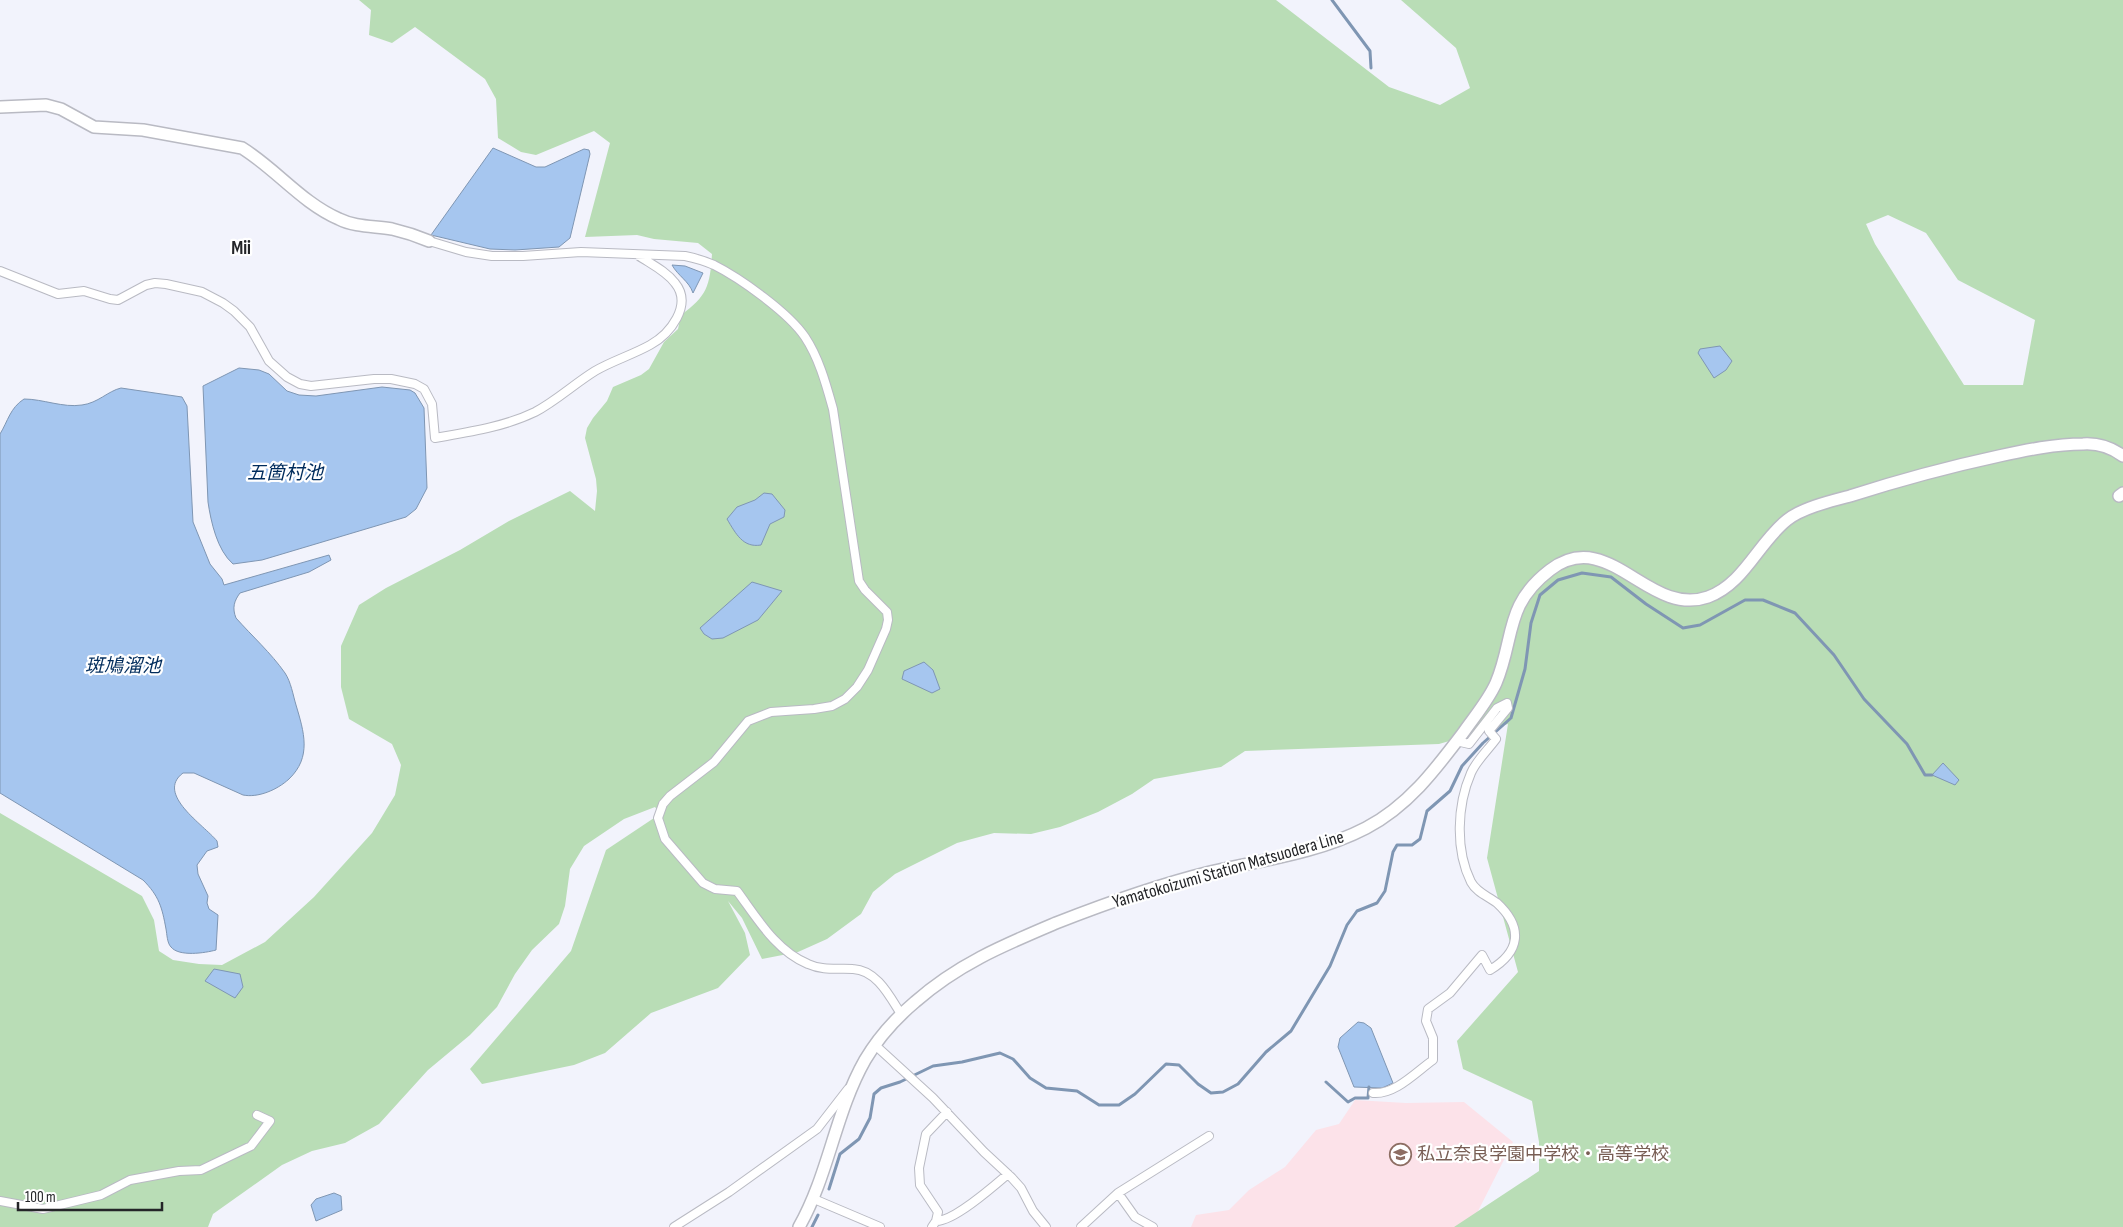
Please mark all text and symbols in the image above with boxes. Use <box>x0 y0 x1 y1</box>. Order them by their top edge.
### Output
district label: Mii <box>231 237 251 260</box>
water label: 五箇村池 <box>247 462 325 485</box>
water label: 斑鳩溜池 <box>85 655 163 678</box>
street label: Yamatokoizumi Station Matsuodera Line <box>1110 826 1346 913</box>
school or university icon: 私立奈良学園中学校・高等学校 <box>1389 1142 1413 1166</box>
place label: 私立奈良学園中学校・高等学校 <box>1417 1144 1669 1165</box>
scale bar <box>18 1180 161 1212</box>
text: 100 m <box>25 1188 56 1207</box>

